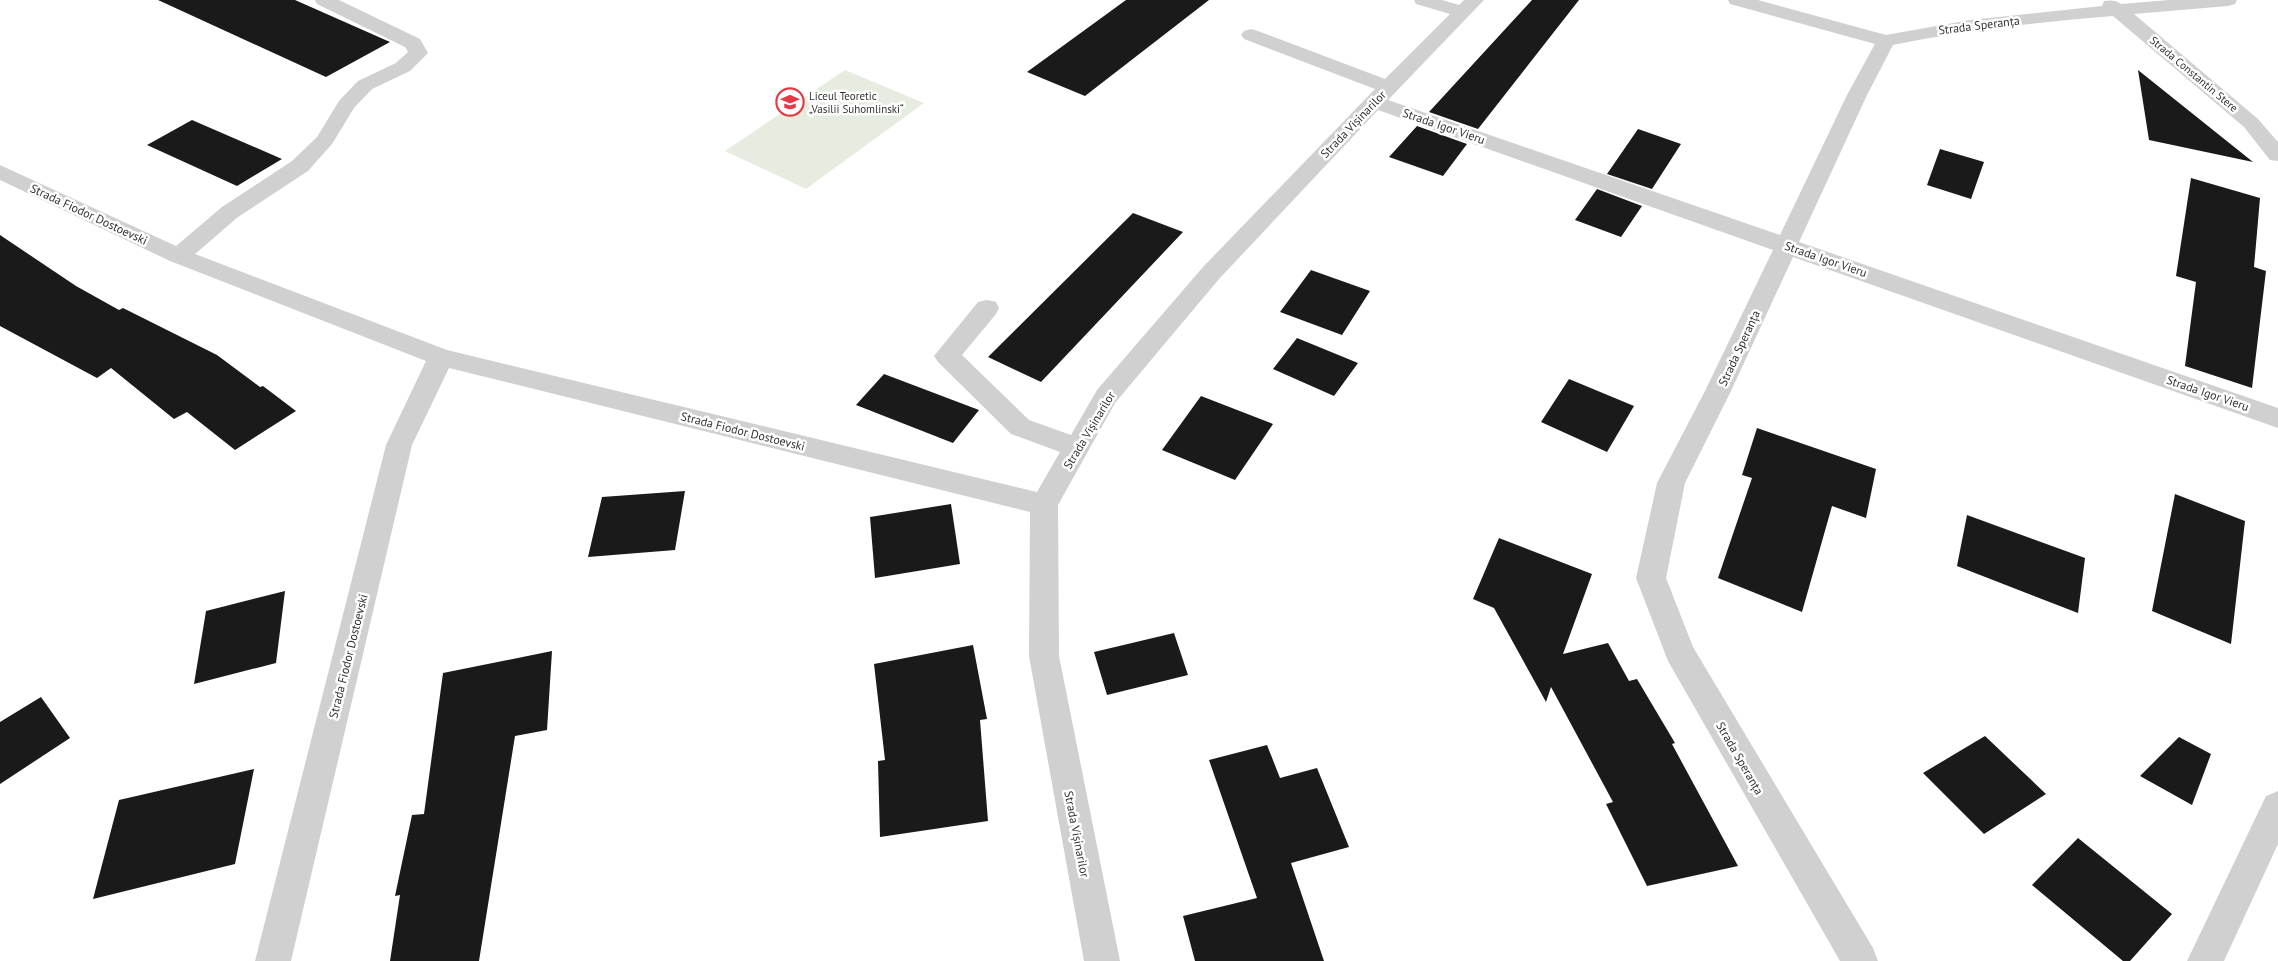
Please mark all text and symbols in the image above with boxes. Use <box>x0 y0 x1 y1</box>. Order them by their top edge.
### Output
street label: Strada Speranța <box>1938 13 2020 37</box>
street label: Strada Constantin Stere <box>2147 33 2241 115</box>
school or university icon: Liceul Teoretic „Vasilii Suhomlinski“ <box>775 87 805 117</box>
street label: Strada Vișinarilor <box>1317 87 1389 161</box>
place label: Liceul Teoretic „Vasilii Suhomlinski“ <box>809 89 904 116</box>
street label: Strada Igor Vieru <box>1401 105 1487 147</box>
street label: Strada Fiodor Dostoevski <box>28 180 150 248</box>
street label: Strada Igor Vieru <box>1783 238 1869 280</box>
street label: Strada Speranța <box>1715 308 1763 388</box>
street label: Strada Igor Vieru <box>2165 372 2251 414</box>
street label: Strada Vișinarilor <box>1060 388 1118 472</box>
street label: Strada Fiodor Dostoevski <box>679 408 807 454</box>
street label: Strada Fiodor Dostoevski <box>325 592 371 720</box>
street label: Strada Speranța <box>1713 719 1767 797</box>
street label: Strada Vișinarilor <box>1061 789 1093 879</box>

